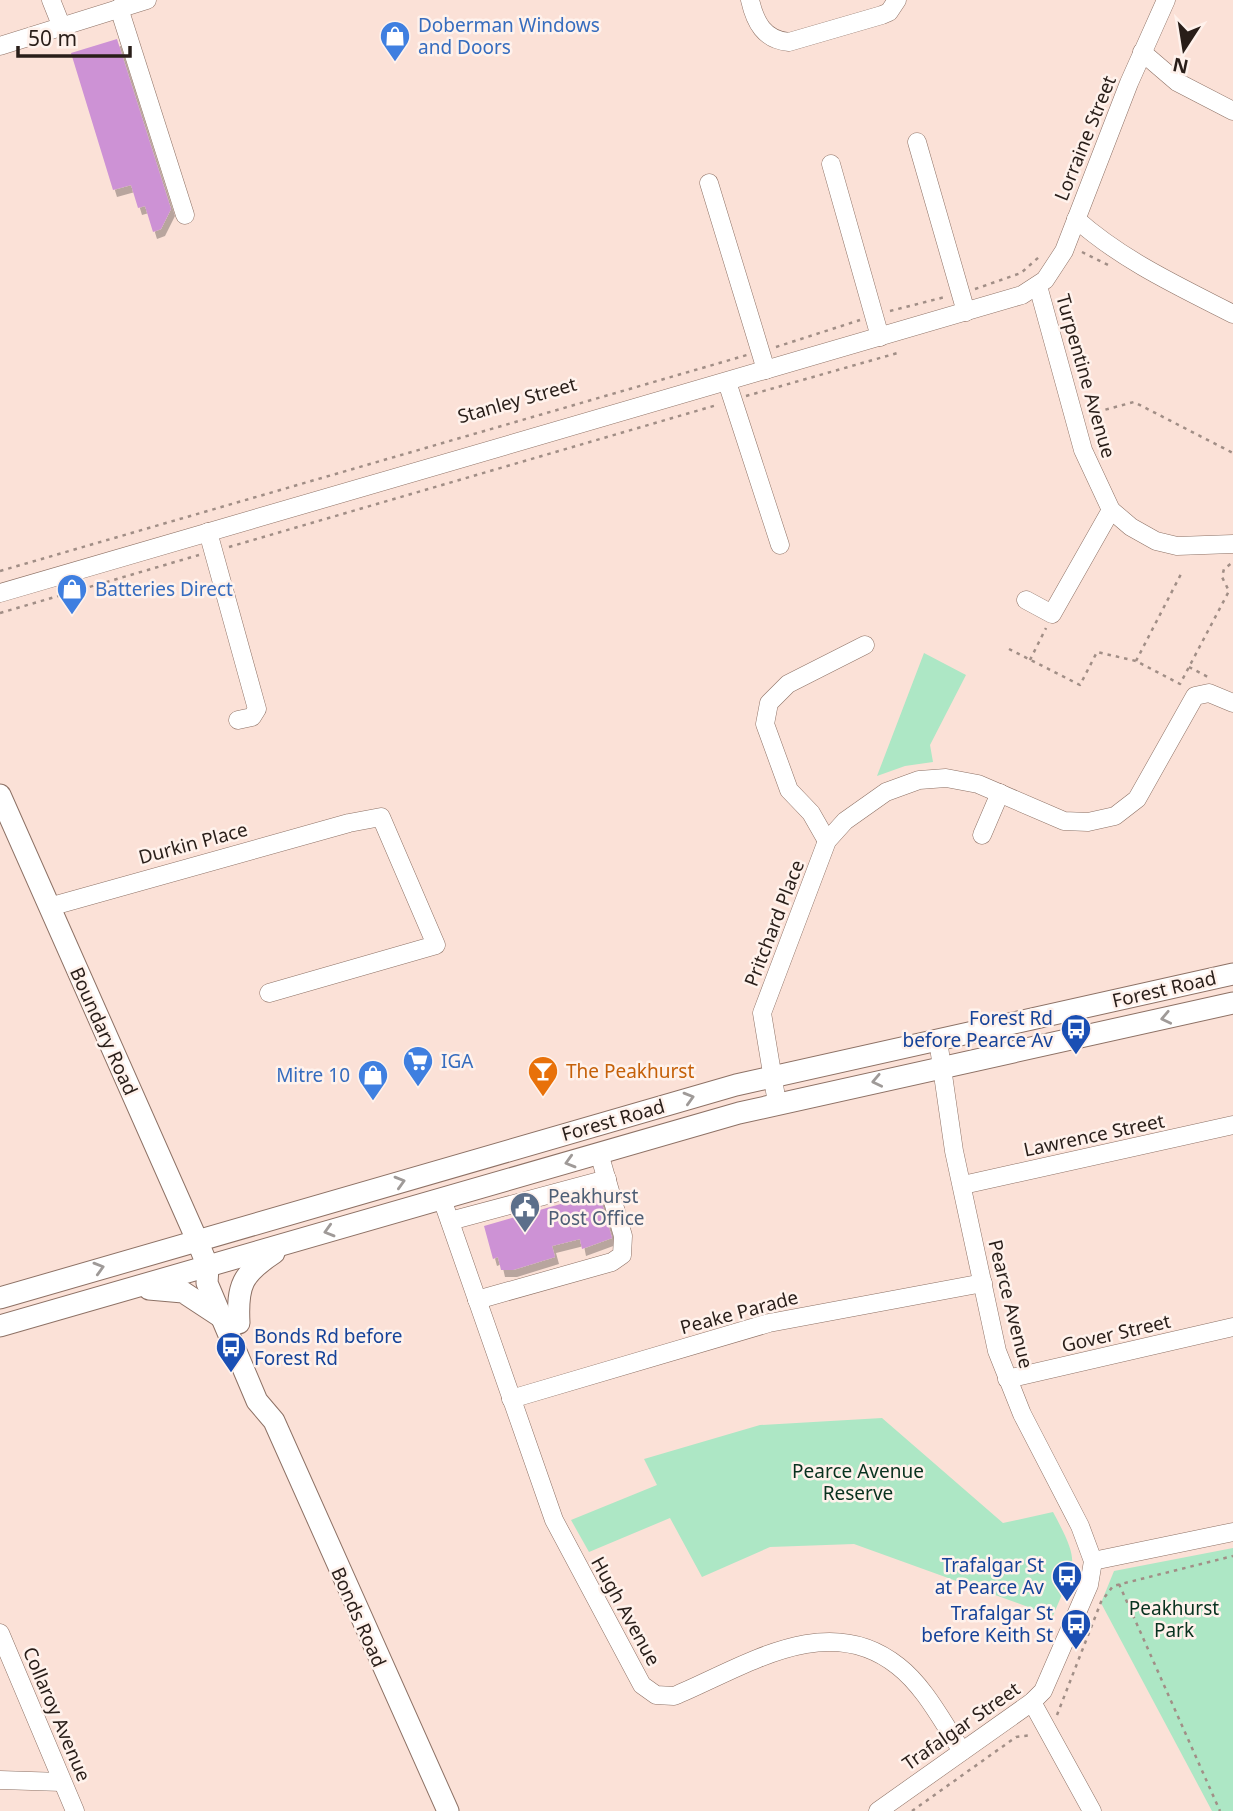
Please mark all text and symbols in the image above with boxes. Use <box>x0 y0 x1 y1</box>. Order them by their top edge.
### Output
place label: Doberman Windows and Doors <box>418 12 600 60</box>
scale bar <box>18 14 130 58</box>
north arrow <box>1149 14 1219 84</box>
shop icon: Doberman Windows and Doors <box>378 19 412 63</box>
text: 50 m <box>28 24 77 52</box>
text: N <box>1170 51 1191 80</box>
street label: Lorraine Street <box>1048 71 1122 204</box>
street label: Turpentine Avenue <box>1050 291 1122 461</box>
street label: Stanley Street <box>454 371 580 429</box>
shop icon: Batteries Direct <box>55 572 89 616</box>
place label: Batteries Direct <box>95 576 233 602</box>
street label: Durkin Place <box>135 816 251 870</box>
street label: Pritchard Place <box>738 856 810 990</box>
street label: Boundary Road <box>64 963 144 1099</box>
street label: Forest Road <box>1109 964 1219 1014</box>
place label: Forest Rd before Pearce Av <box>903 1005 1053 1053</box>
one-way arrow <box>1160 1009 1172 1024</box>
bus stop icon: Forest Rd before Pearce Av <box>1059 1012 1093 1056</box>
supermarket icon: IGA <box>401 1044 435 1088</box>
place label: IGA <box>441 1048 474 1074</box>
bar icon: The Peakhurst <box>526 1054 560 1098</box>
shop icon: Mitre 10 <box>356 1058 390 1102</box>
place label: The Peakhurst <box>566 1058 694 1084</box>
place label: Mitre 10 <box>276 1062 350 1088</box>
one-way arrow <box>872 1073 884 1088</box>
one-way arrow <box>682 1092 694 1107</box>
street label: Forest Road <box>558 1093 668 1147</box>
street label: Lawrence Street <box>1021 1107 1167 1163</box>
one-way arrow <box>564 1153 576 1168</box>
one-way arrow <box>393 1175 405 1190</box>
place label: Peakhurst Post Office <box>548 1183 645 1231</box>
public building icon: Peakhurst Post Office <box>508 1190 542 1234</box>
one-way arrow <box>323 1222 335 1237</box>
street label: Pearce Avenue <box>982 1237 1040 1371</box>
one-way arrow <box>93 1262 105 1277</box>
street label: Peake Parade <box>677 1284 801 1340</box>
street label: Gover Street <box>1059 1308 1173 1358</box>
place label: Bonds Rd before Forest Rd <box>254 1323 402 1371</box>
bus stop icon: Bonds Rd before Forest Rd <box>214 1330 248 1374</box>
park label: Pearce Avenue Reserve <box>792 1458 924 1506</box>
street label: Hugh Avenue <box>585 1552 667 1670</box>
place label: Trafalgar St at Pearce Av <box>935 1552 1044 1600</box>
bus stop icon: Trafalgar St at Pearce Av <box>1050 1559 1084 1603</box>
street label: Bonds Road <box>325 1563 393 1671</box>
park label: Peakhurst Park <box>1129 1595 1219 1643</box>
place label: Trafalgar St before Keith St <box>921 1600 1053 1648</box>
bus stop icon: Trafalgar St before Keith St <box>1059 1607 1093 1651</box>
street label: Collaroy Avenue <box>17 1643 97 1785</box>
street label: Trafalgar Street <box>897 1676 1025 1776</box>

